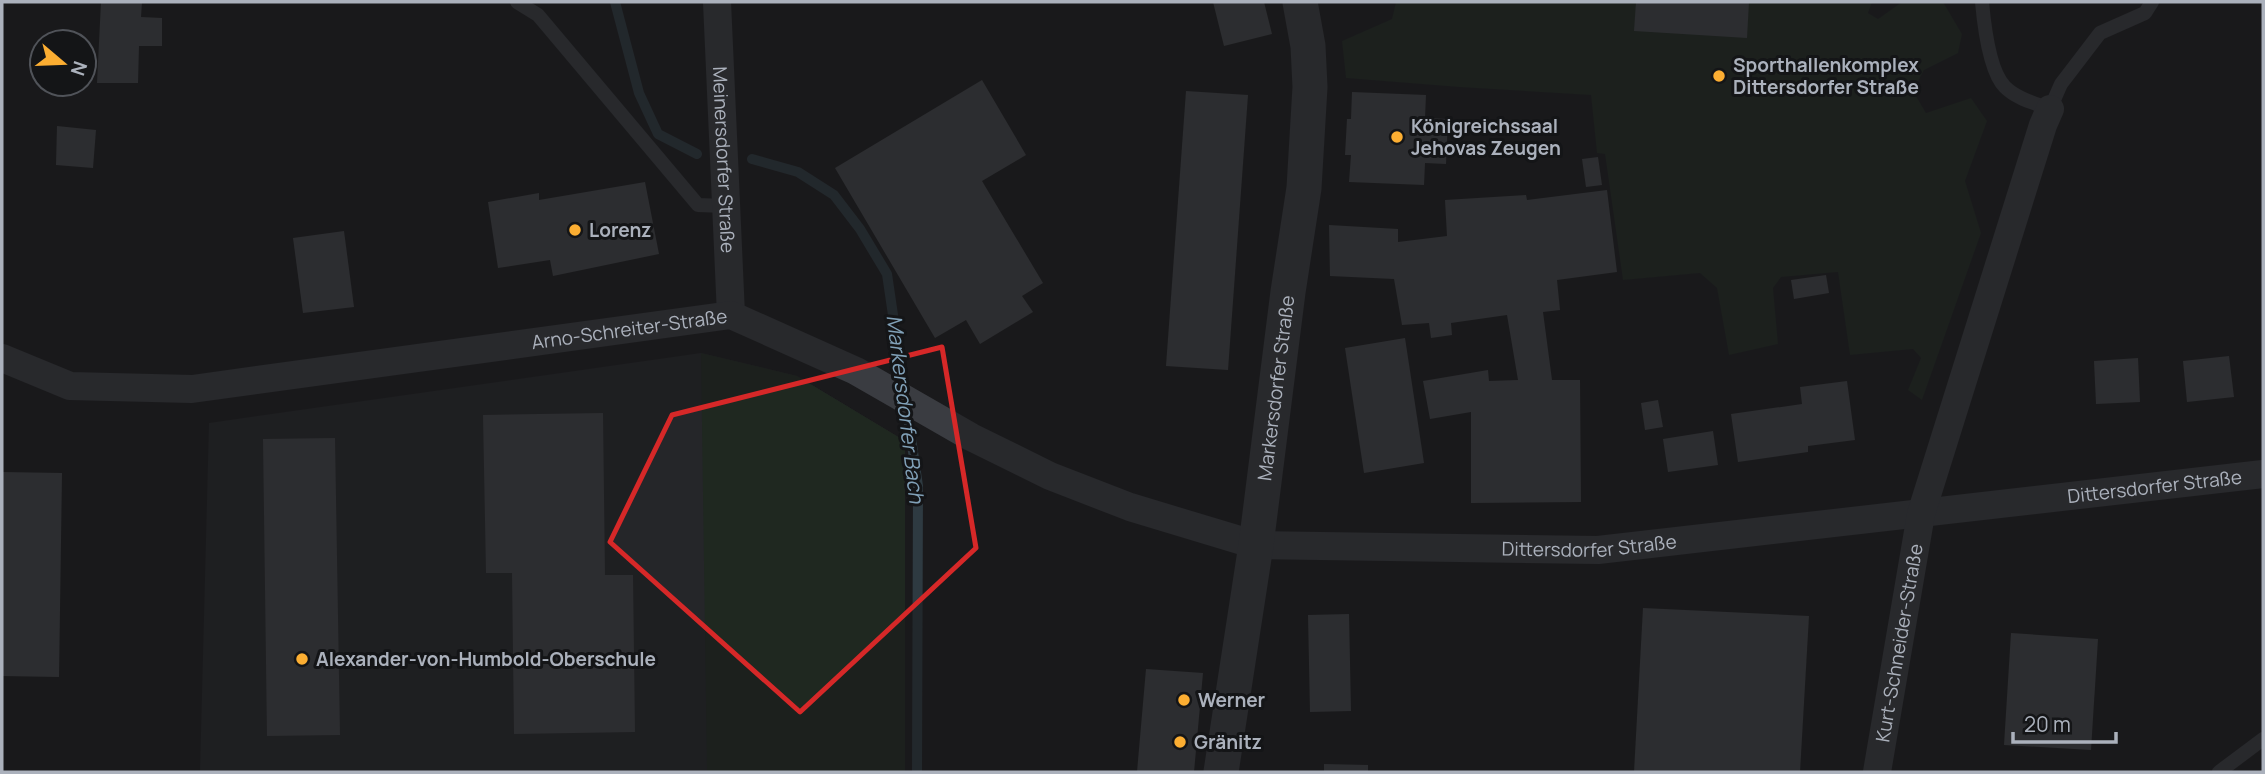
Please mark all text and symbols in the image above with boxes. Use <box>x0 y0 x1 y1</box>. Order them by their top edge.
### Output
north arrow <box>28 28 98 98</box>
place label: Sporthallenkomplex Dittersdorfer Straße <box>1733 52 1919 100</box>
text: N <box>65 58 94 79</box>
street label: Meinersdorfer Straße <box>707 66 741 254</box>
marker: Sporthallenkomplex Dittersdorfer Straße <box>1711 68 1727 84</box>
place label: Königreichssaal Jehovas Zeugen <box>1411 113 1561 161</box>
marker: Königreichssaal Jehovas Zeugen <box>1389 129 1405 145</box>
place label: Lorenz <box>589 217 651 243</box>
marker: Lorenz <box>567 222 583 238</box>
street label: Markersdorfer Straße <box>1251 294 1300 482</box>
street label: Arno-Schreiter-Straße <box>530 303 729 355</box>
water label: Markersdorfer Bach <box>881 313 932 506</box>
street label: Dittersdorfer Straße <box>2066 464 2243 509</box>
street label: Dittersdorfer Straße <box>1501 528 1678 563</box>
street label: Kurt-Schneider-Straße <box>1869 542 1929 744</box>
place label: Alexander-von-Humbold-Oberschule <box>316 646 656 672</box>
marker: Alexander-von-Humbold-Oberschule <box>294 651 310 667</box>
place label: Werner <box>1198 687 1266 713</box>
marker: Werner <box>1176 692 1192 708</box>
scale bar <box>2013 700 2116 744</box>
text: 20 m <box>2024 710 2071 738</box>
place label: Gränitz <box>1194 729 1262 755</box>
marker: Gränitz <box>1172 734 1188 750</box>

